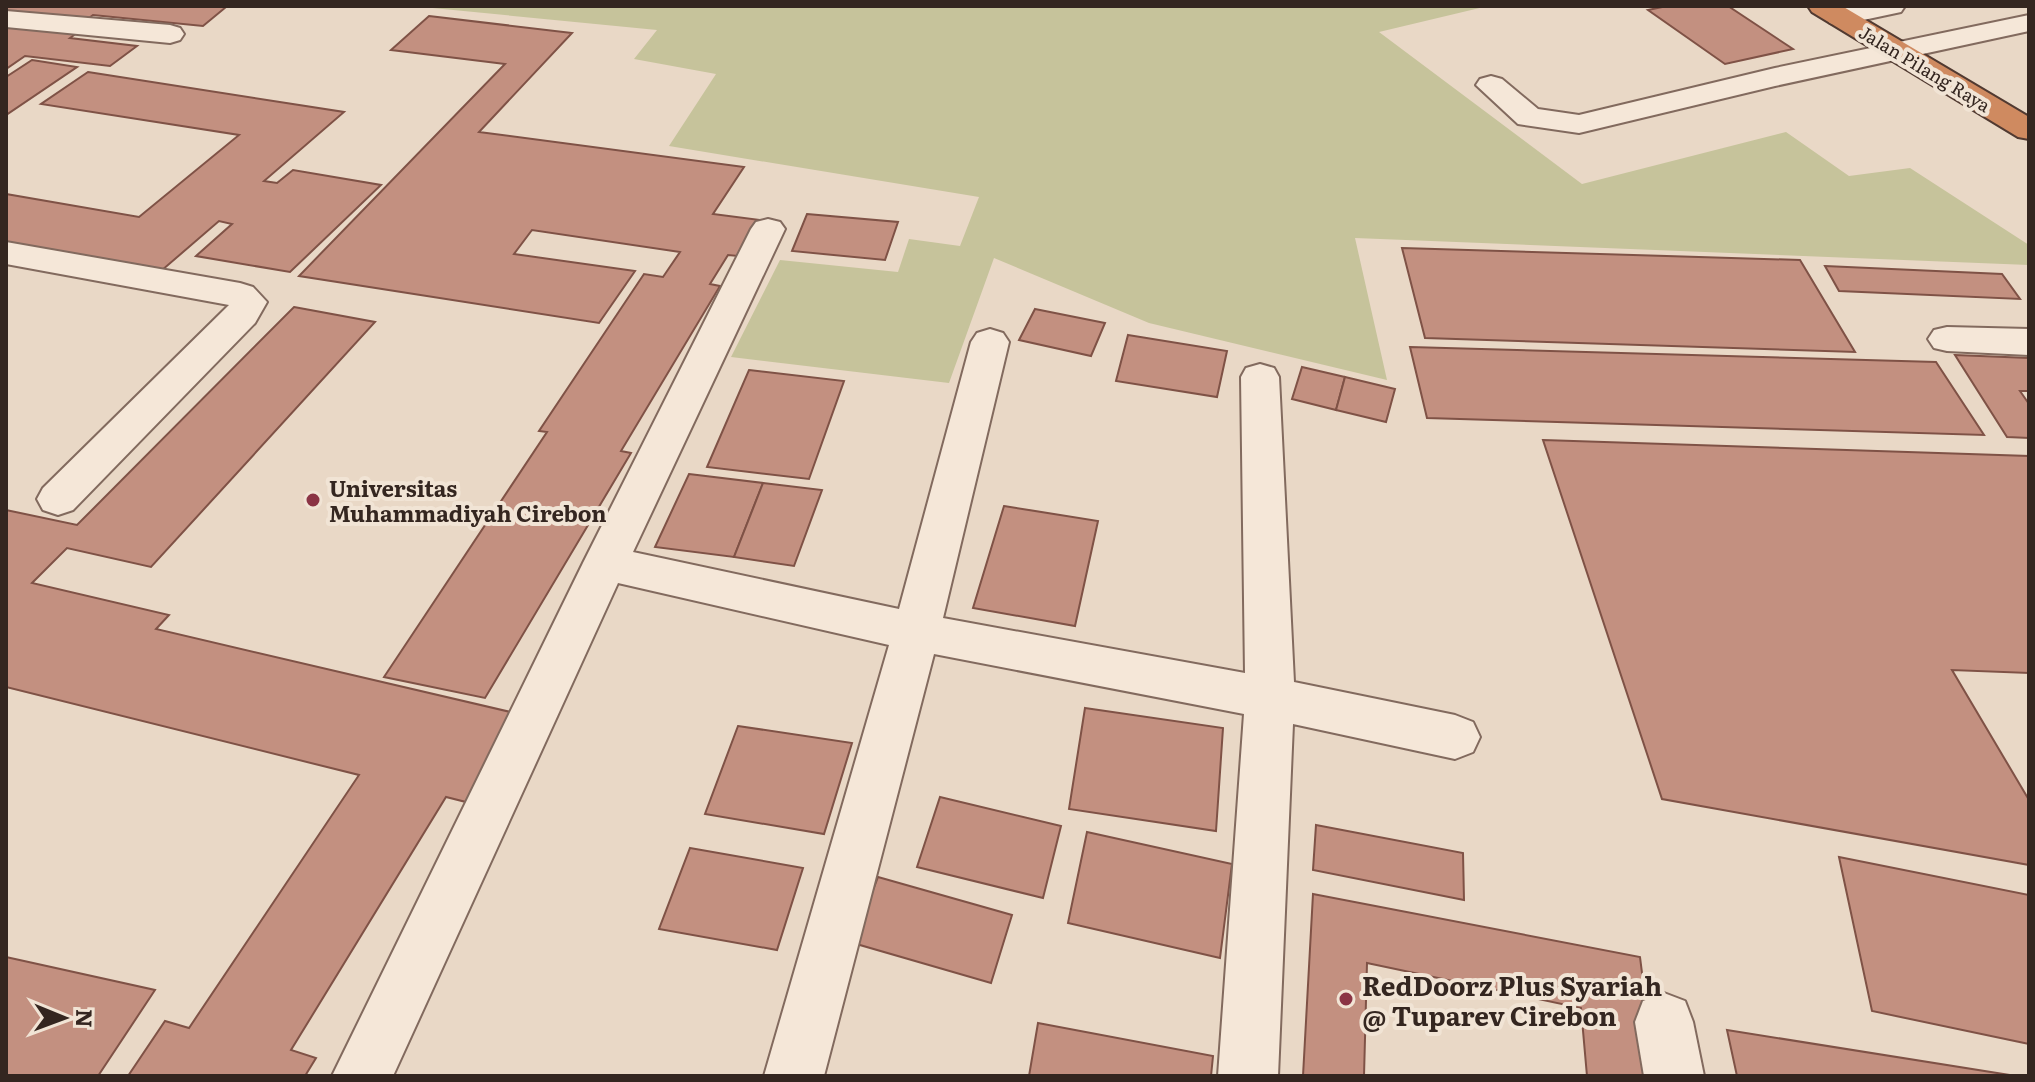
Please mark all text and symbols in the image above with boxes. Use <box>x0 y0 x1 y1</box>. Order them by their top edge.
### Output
street label: Jalan Pilang Raya <box>1854 18 1996 118</box>
place label: Universitas Muhammadiyah Cirebon <box>329 471 606 529</box>
marker: Universitas Muhammadiyah Cirebon <box>304 491 322 509</box>
place label: RedDoorz Plus Syariah @ Tuparev Cirebon <box>1362 965 1662 1034</box>
north arrow <box>24 978 104 1058</box>
marker: RedDoorz Plus Syariah @ Tuparev Cirebon <box>1337 990 1355 1008</box>
text: N <box>69 1009 102 1028</box>

